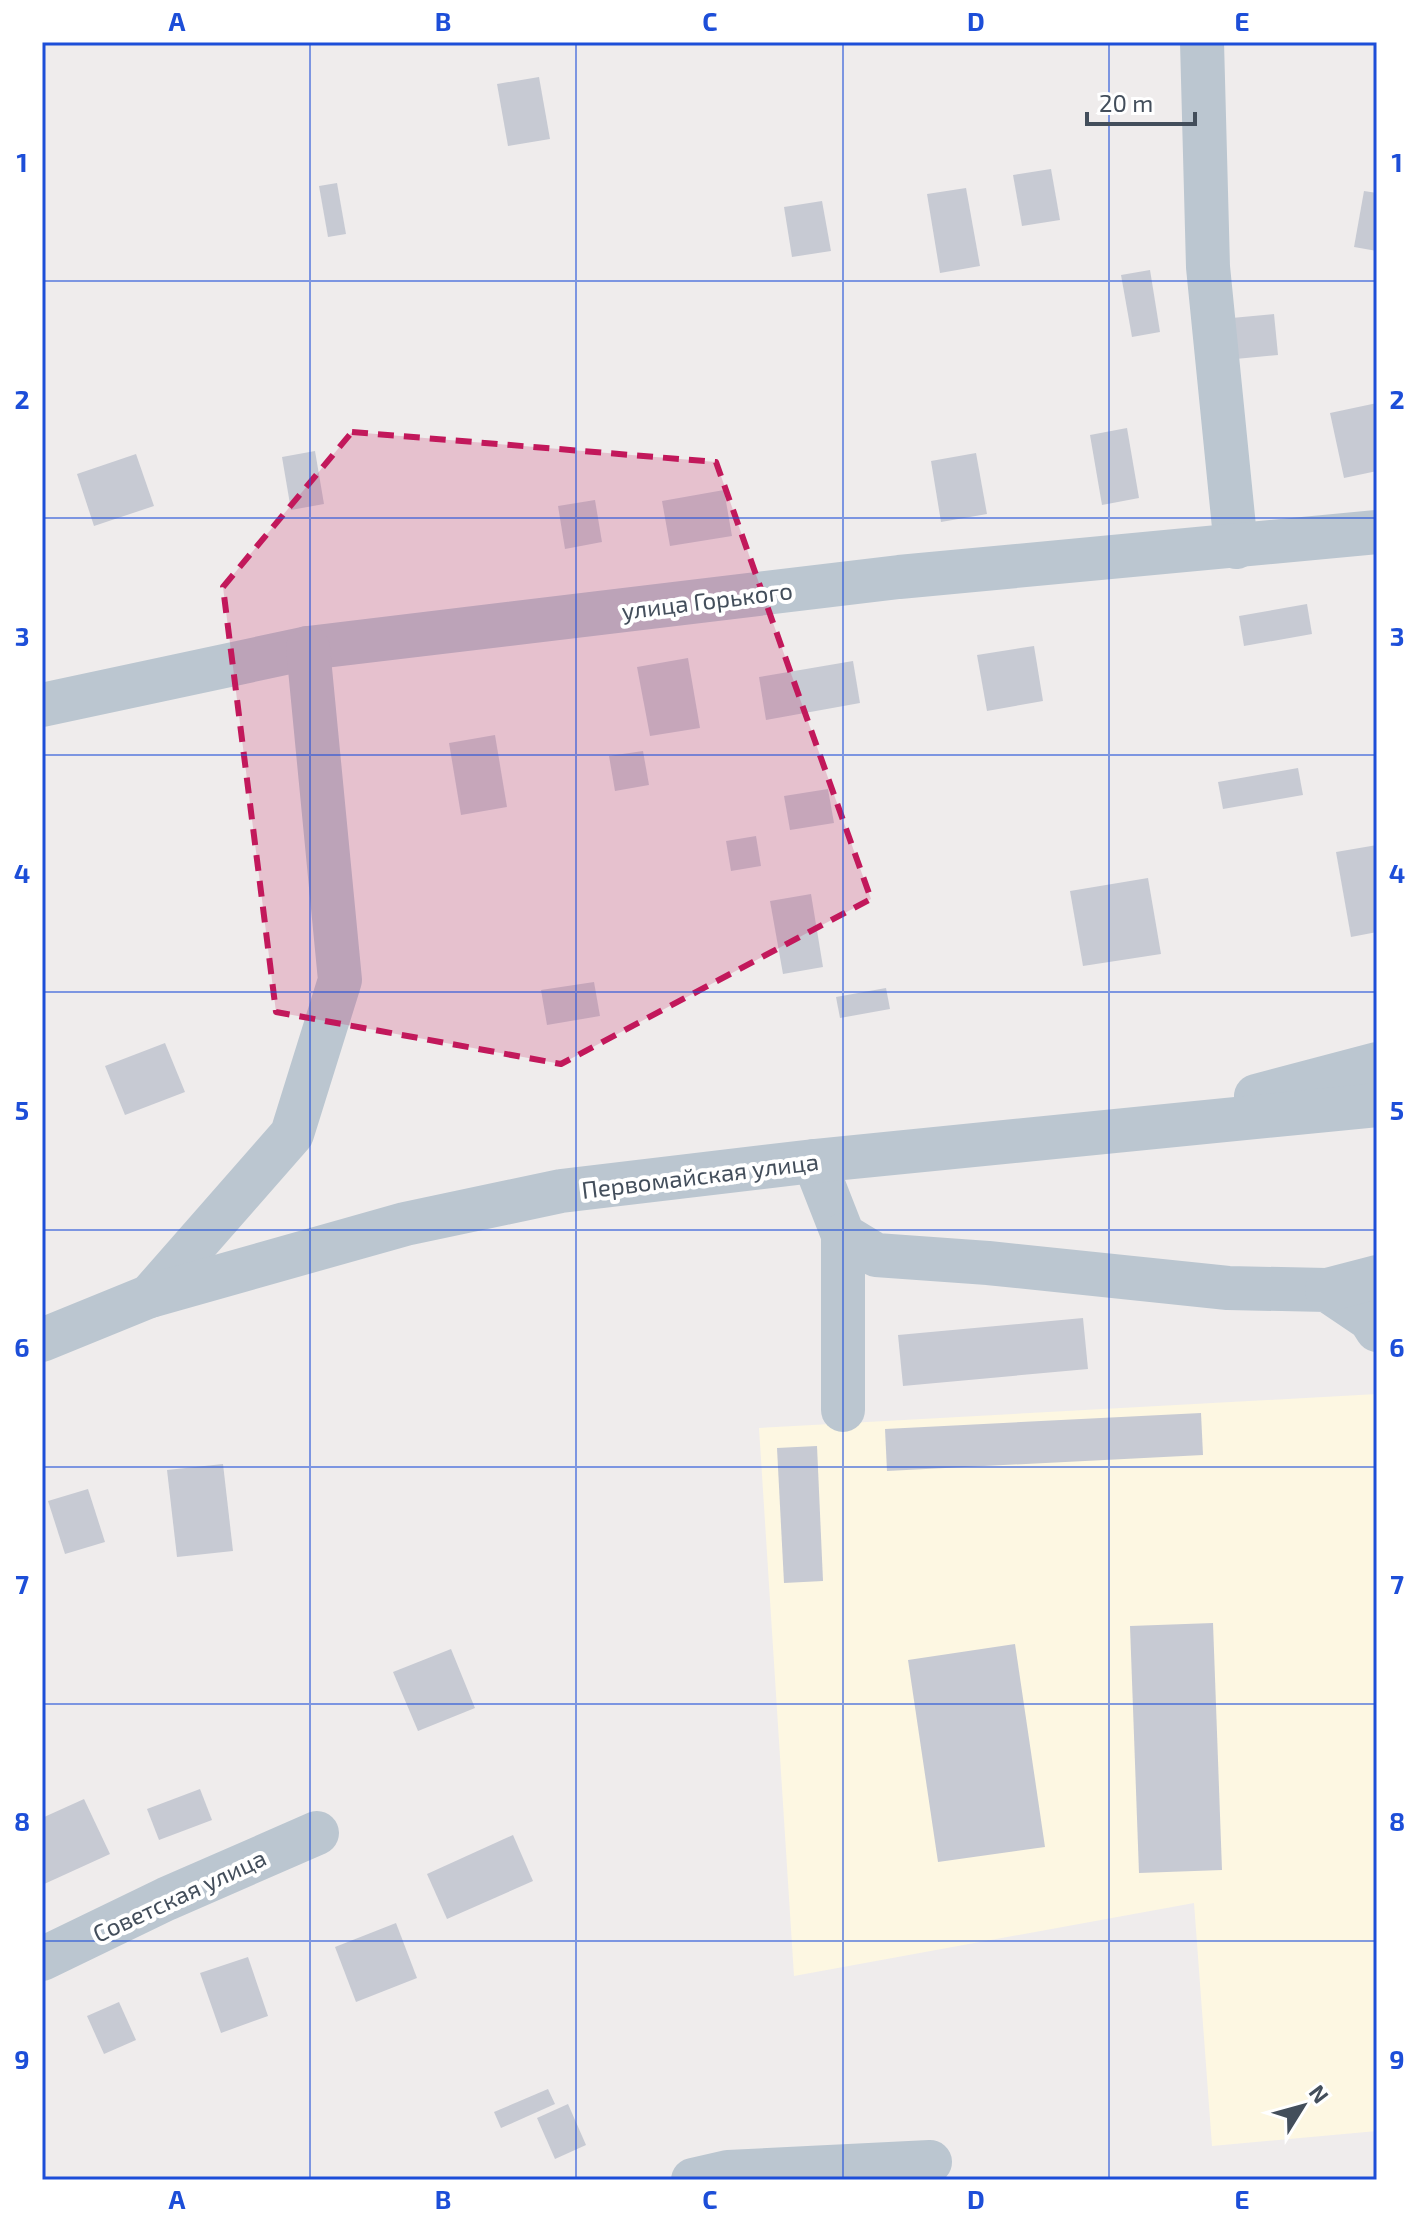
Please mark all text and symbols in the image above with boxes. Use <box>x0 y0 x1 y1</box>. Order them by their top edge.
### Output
text: A <box>169 5 186 36</box>
text: B <box>435 5 451 36</box>
text: C <box>702 5 718 36</box>
text: D <box>967 5 985 36</box>
text: E <box>1234 5 1250 36</box>
scale bar <box>1087 76 1195 126</box>
text: 20 m <box>1099 88 1153 117</box>
text: 1 <box>16 146 28 177</box>
text: 1 <box>1391 146 1403 177</box>
text: 2 <box>14 383 30 414</box>
text: 2 <box>1389 383 1405 414</box>
street label: улица Горького <box>620 575 794 626</box>
text: 3 <box>15 620 29 651</box>
text: 3 <box>1390 620 1404 651</box>
text: 4 <box>14 857 30 888</box>
text: 4 <box>1389 857 1405 888</box>
text: 5 <box>15 1094 29 1125</box>
text: 5 <box>1390 1094 1404 1125</box>
street label: Первомайская улица <box>580 1146 820 1205</box>
text: 6 <box>14 1331 30 1362</box>
text: 6 <box>1389 1331 1405 1362</box>
text: 7 <box>15 1568 29 1599</box>
text: 7 <box>1390 1568 1404 1599</box>
text: 8 <box>14 1805 30 1836</box>
text: 8 <box>1389 1805 1405 1836</box>
street label: Советская улица <box>88 1842 271 1949</box>
text: 9 <box>14 2043 30 2074</box>
text: 9 <box>1389 2043 1405 2074</box>
north arrow <box>1263 2066 1343 2146</box>
text: N <box>1305 2079 1335 2108</box>
text: A <box>169 2183 186 2214</box>
text: B <box>435 2183 451 2214</box>
text: C <box>702 2183 718 2214</box>
text: D <box>967 2183 985 2214</box>
text: E <box>1234 2183 1250 2214</box>

